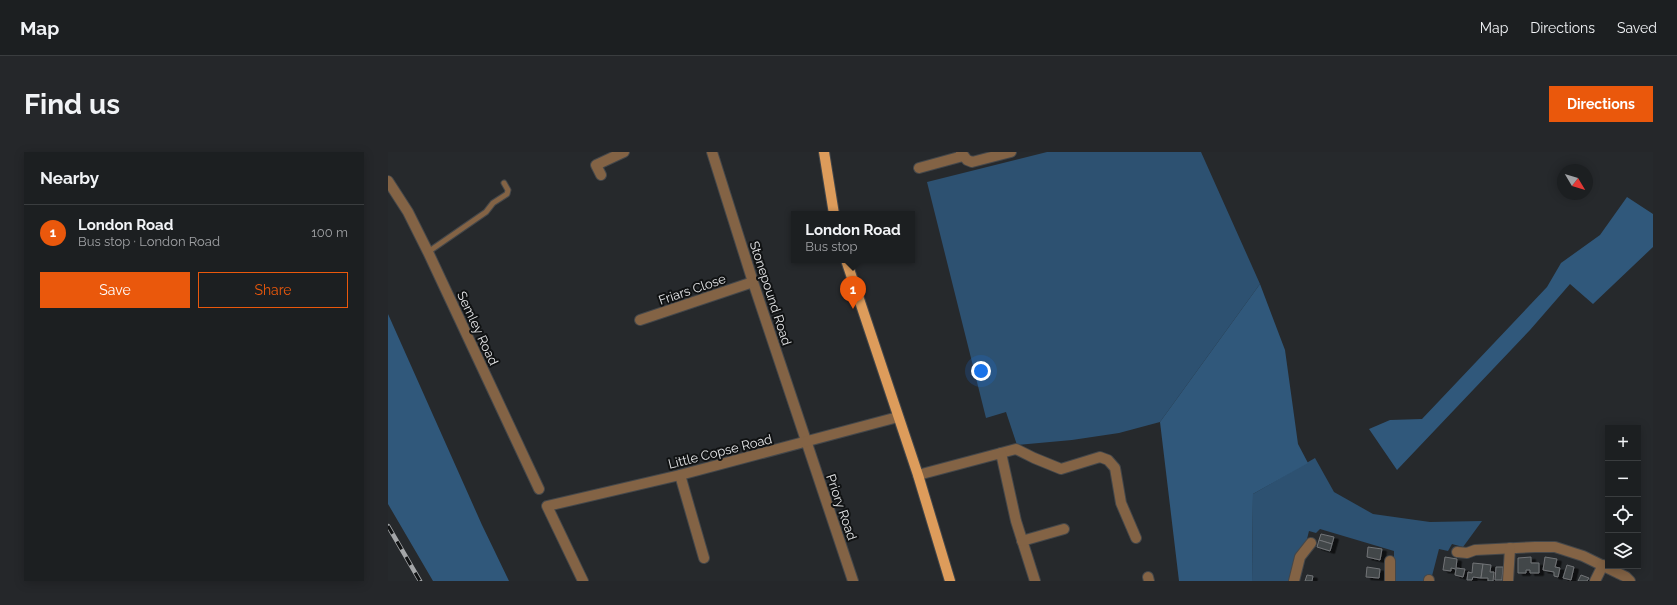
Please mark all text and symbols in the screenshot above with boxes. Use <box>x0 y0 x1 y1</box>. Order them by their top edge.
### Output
text: Map <box>20 17 59 39</box>
text: Map <box>1480 20 1508 36</box>
text: Directions <box>1530 20 1595 36</box>
text: Saved <box>1617 20 1657 36</box>
button: Directions <box>1549 86 1653 122</box>
text: Find us <box>24 88 120 121</box>
north arrow <box>1557 164 1593 200</box>
text: Nearby <box>40 168 99 188</box>
popup <box>791 211 915 263</box>
text: London Road <box>78 216 173 234</box>
text: London Road <box>805 221 901 239</box>
text: 1 <box>50 225 56 240</box>
text: 100 m <box>311 225 348 240</box>
text: Bus stop · London Road <box>78 234 220 249</box>
street label: Stonepound Road <box>747 239 794 347</box>
text: Bus stop <box>805 239 858 254</box>
street label: Friars Close <box>657 271 728 308</box>
button: Save <box>40 272 190 308</box>
button: Share <box>198 272 348 308</box>
pin: 1 <box>840 276 866 309</box>
street label: Semley Road <box>454 289 501 367</box>
your location <box>971 361 991 381</box>
map controls <box>1605 425 1641 569</box>
button: + <box>1605 425 1641 461</box>
street label: Little Copse Road <box>667 431 774 472</box>
button: − <box>1605 461 1641 497</box>
street label: Priory Road <box>823 472 860 542</box>
button: locate <box>1605 497 1641 533</box>
button: layers <box>1605 533 1641 569</box>

